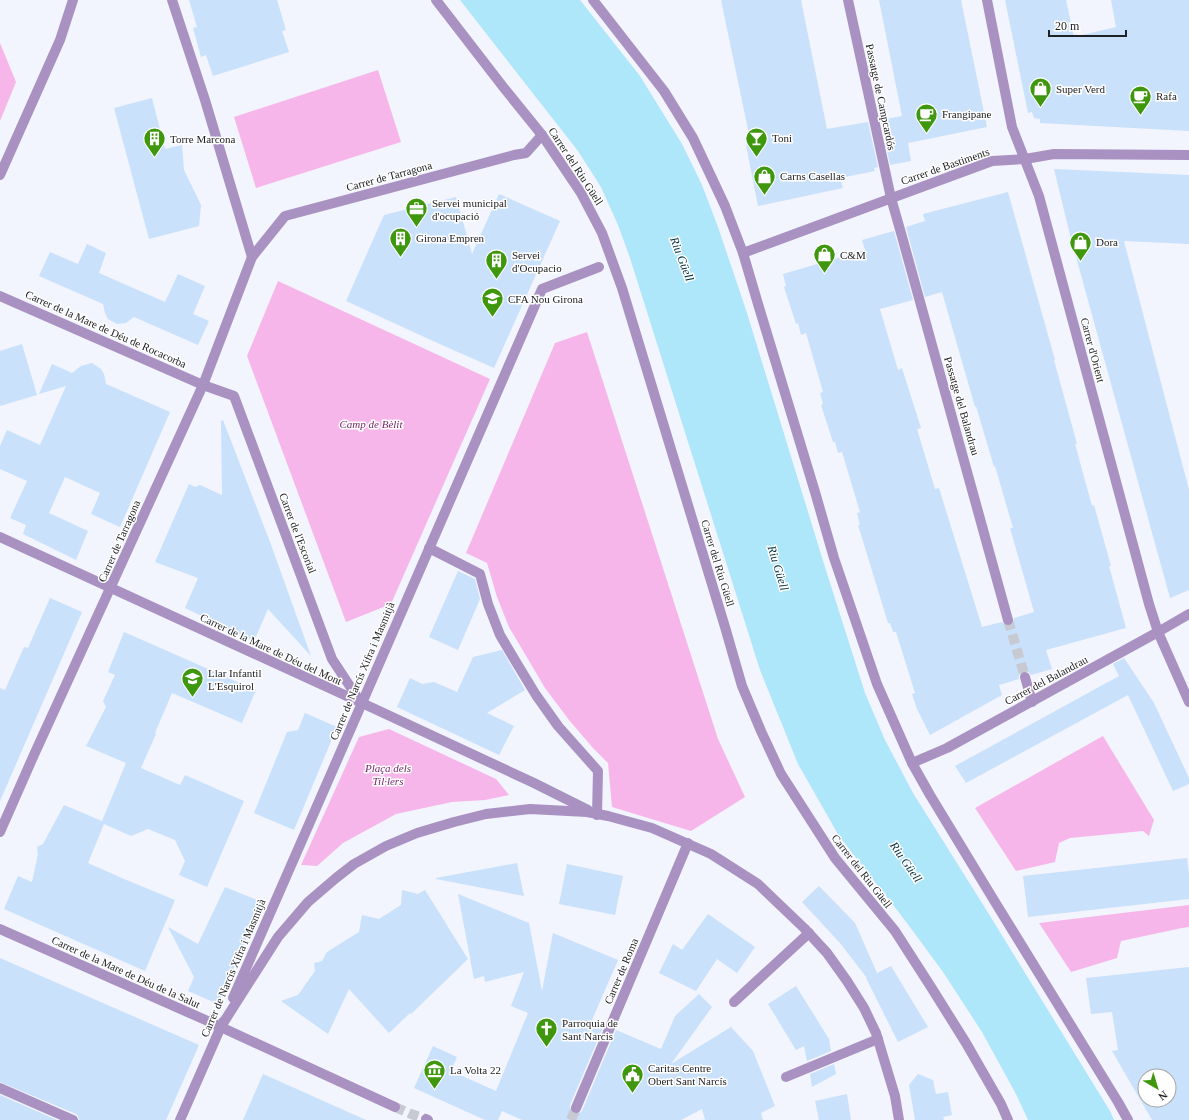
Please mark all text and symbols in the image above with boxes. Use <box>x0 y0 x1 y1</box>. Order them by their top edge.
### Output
scale bar <box>1049 12 1126 38</box>
text: 20 m <box>1055 19 1080 33</box>
street label: Passatge de Campcardós <box>864 43 898 151</box>
shop icon: Super Verd <box>1027 76 1053 109</box>
place label: Super Verd <box>1056 83 1105 95</box>
cafe icon: Rafa <box>1127 83 1153 116</box>
place label: Rafa <box>1156 90 1177 102</box>
cafe icon: Frangipane <box>914 101 940 134</box>
place label: Frangipane <box>942 108 992 120</box>
street label: Carrer del Riu Güell <box>546 125 606 207</box>
bar icon: Toni <box>743 125 769 158</box>
building icon: Torre Marcona <box>142 126 168 159</box>
place label: Toni <box>772 132 792 144</box>
place label: Torre Marcona <box>170 133 236 145</box>
street label: Carrer de Bastiments <box>899 145 991 187</box>
street label: Carrer de Tarragona <box>345 159 433 193</box>
shop icon: Carns Casellas <box>751 163 777 196</box>
place label: Carns Casellas <box>780 170 845 182</box>
office icon: Servei municipal d'ocupació <box>404 196 430 229</box>
place label: Servei municipal d'ocupació <box>432 197 507 222</box>
building icon: Girona Empren <box>387 225 413 258</box>
shop icon: Dora <box>1067 229 1093 262</box>
place label: Girona Empren <box>416 232 485 244</box>
water label: Riu Güell <box>667 234 697 284</box>
place label: Dora <box>1096 236 1118 248</box>
shop icon: C&M <box>811 242 837 275</box>
building icon: Servei d'Ocupacio <box>484 248 510 281</box>
place label: Servei d'Ocupacio <box>512 249 562 274</box>
place label: C&M <box>840 249 866 261</box>
school or university icon: CFA Nou Girona <box>480 286 506 319</box>
street label: Carrer de la Mare de Déu de Rocacorba <box>24 288 188 370</box>
place label: CFA Nou Girona <box>508 293 583 305</box>
street label: Carrer d'Orient <box>1079 316 1107 384</box>
street label: Passatge del Balandrau <box>942 355 982 457</box>
park label: Camp de Bèlit <box>340 418 403 430</box>
street label: Carrer de l'Escorial <box>277 491 319 575</box>
street label: Carrer de Tarragona <box>96 498 142 584</box>
street label: Carrer del Riu Güell <box>699 518 737 608</box>
water label: Riu Güell <box>764 543 792 593</box>
street label: Carrer de Narcís Xifra i Masmitjà <box>327 600 397 742</box>
street label: Carrer de la Mare de Déu del Mont <box>198 611 344 687</box>
street label: Carrer del Balandrau <box>1002 653 1090 707</box>
school or university icon: Llar Infantil L'Esquirol <box>180 666 206 699</box>
place label: Llar Infantil L'Esquirol <box>208 667 261 692</box>
park label: Plaça dels Til·lers <box>364 762 411 787</box>
street label: Carrer del Riu Güell <box>830 832 894 910</box>
water label: Riu Güell <box>886 838 925 886</box>
street label: Carrer de Narcís Xifra i Masmitjà <box>198 897 268 1039</box>
street label: Carrer de la Mare de Déu de la Salut <box>50 934 202 1010</box>
street label: Carrer de Roma <box>602 936 640 1006</box>
church icon: Parroquia de Sant Narcis <box>534 1016 560 1049</box>
place label: Parroquia de Sant Narcis <box>562 1017 618 1042</box>
museum icon: La Volta 22 <box>421 1057 447 1090</box>
public building icon: Caritas Centre Obert Sant Narcís <box>620 1061 646 1094</box>
place label: Caritas Centre Obert Sant Narcís <box>648 1062 727 1087</box>
place label: La Volta 22 <box>450 1064 501 1076</box>
north arrow <box>1137 1068 1177 1108</box>
text: N <box>1156 1089 1170 1103</box>

